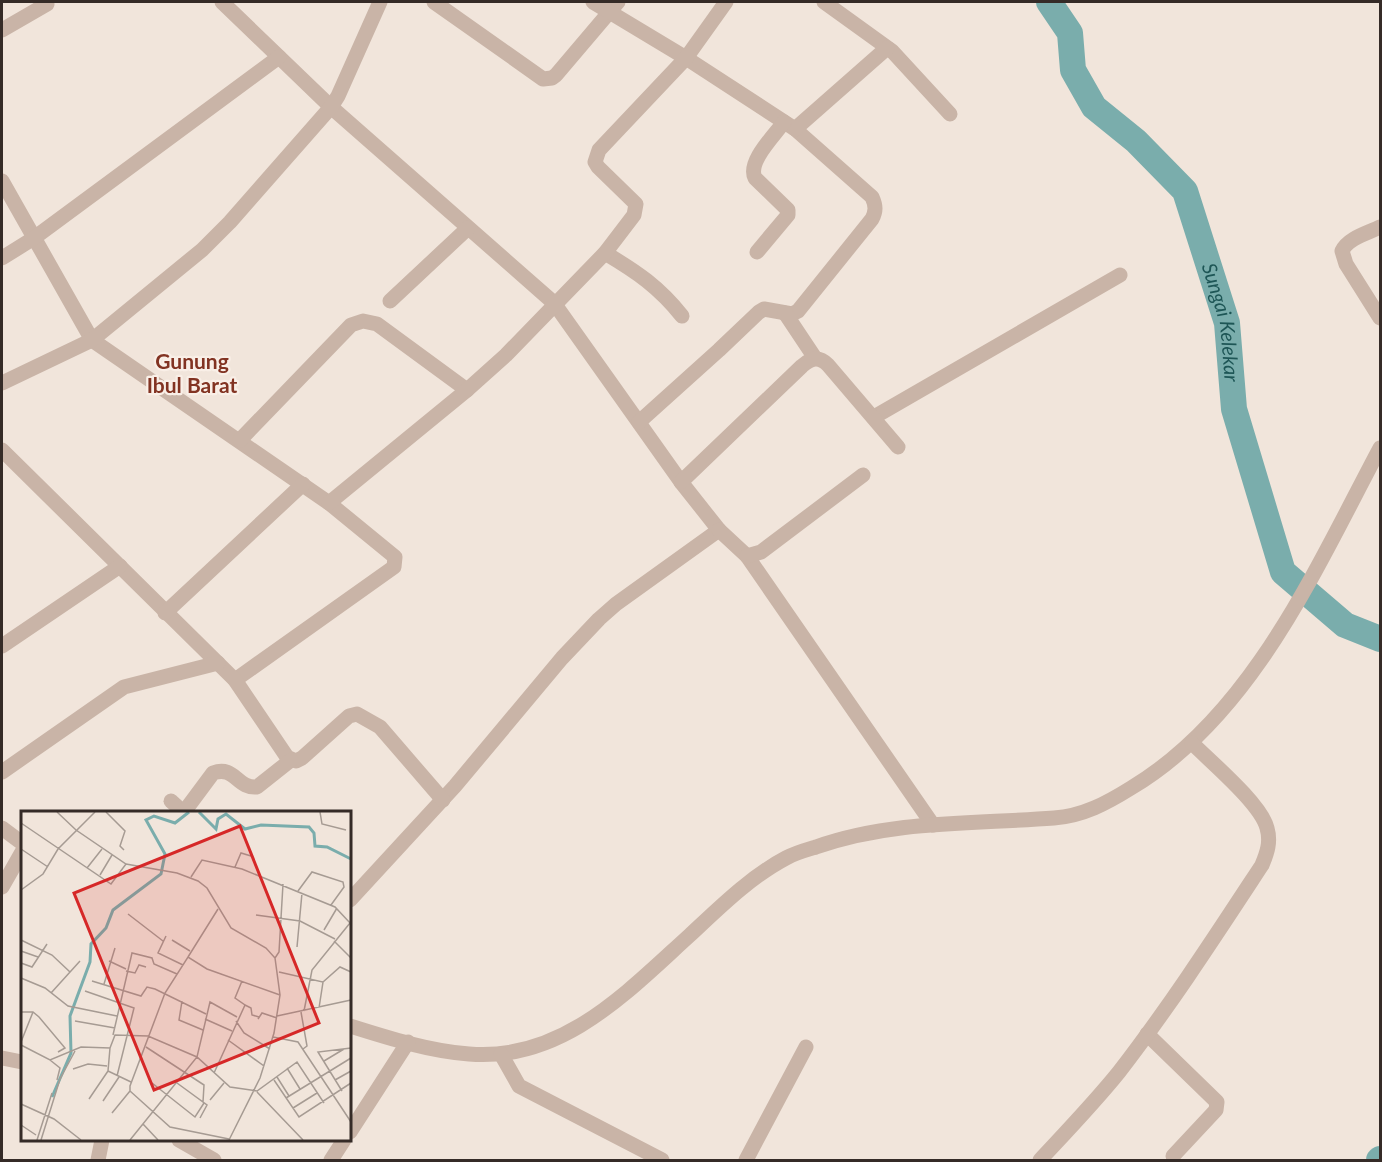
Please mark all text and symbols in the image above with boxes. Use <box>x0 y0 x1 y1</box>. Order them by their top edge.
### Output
water label: Sungai Kelekar <box>1198 260 1245 384</box>
district label: Gunung Ibul Barat <box>147 348 237 397</box>
inset map <box>21 811 351 1141</box>

